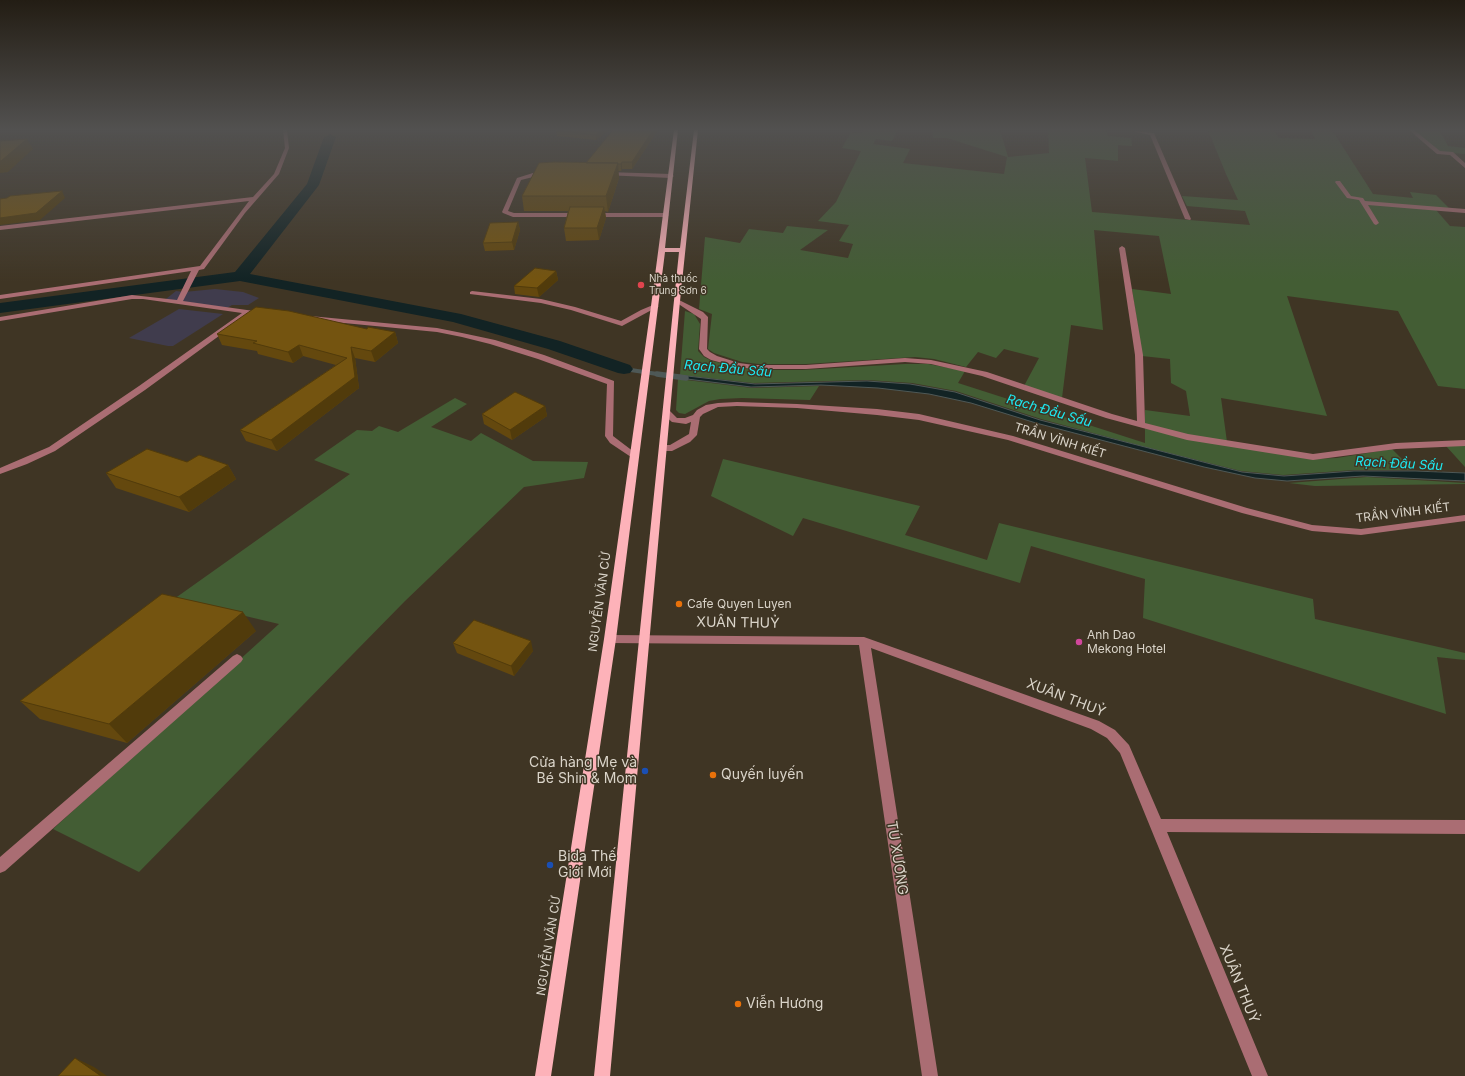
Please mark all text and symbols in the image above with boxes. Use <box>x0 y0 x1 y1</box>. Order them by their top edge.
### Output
place label: Nhà thuốc Trung Sơn 6 <box>649 273 707 296</box>
marker: Nhà thuốc Trung Sơn 6 <box>636 280 646 290</box>
water label: Rạch Đầu Sấu <box>684 357 772 381</box>
water label: Rạch Đầu Sấu <box>1005 391 1093 431</box>
street label: TRẦN VĨNH KIẾT <box>1012 420 1108 462</box>
water label: Rạch Đầu Sấu <box>1355 454 1443 474</box>
street label: TRẦN VĨNH KIẾT <box>1355 500 1451 526</box>
street label: NGUYỄN VĂN CỪ <box>586 551 614 653</box>
place label: Cafe Quyen Luyen <box>687 597 792 611</box>
marker: Cafe Quyen Luyen <box>674 599 684 609</box>
street label: XUÂN THUỶ <box>696 614 780 632</box>
place label: Anh Dao Mekong Hotel <box>1087 628 1166 656</box>
marker: Anh Dao Mekong Hotel <box>1074 637 1084 647</box>
street label: XUÂN THUỶ <box>1024 675 1108 721</box>
place label: Cửa hàng Mẹ và Bé Shin & Mom <box>529 755 637 788</box>
marker: Cửa hàng Mẹ và Bé Shin & Mom <box>640 766 650 776</box>
place label: Quyến luyến <box>721 767 804 783</box>
marker: Quyến luyến <box>708 770 718 780</box>
street label: TÚ XƯƠNG <box>883 820 911 896</box>
place label: Bida Thế Giới Mới <box>558 849 616 882</box>
marker: Bida Thế Giới Mới <box>545 860 555 870</box>
street label: NGUYỄN VĂN CỪ <box>534 895 564 997</box>
street label: XUÂN THUỶ <box>1216 942 1262 1026</box>
place label: Viễn Hương <box>746 996 823 1012</box>
marker: Viễn Hương <box>733 999 743 1009</box>

